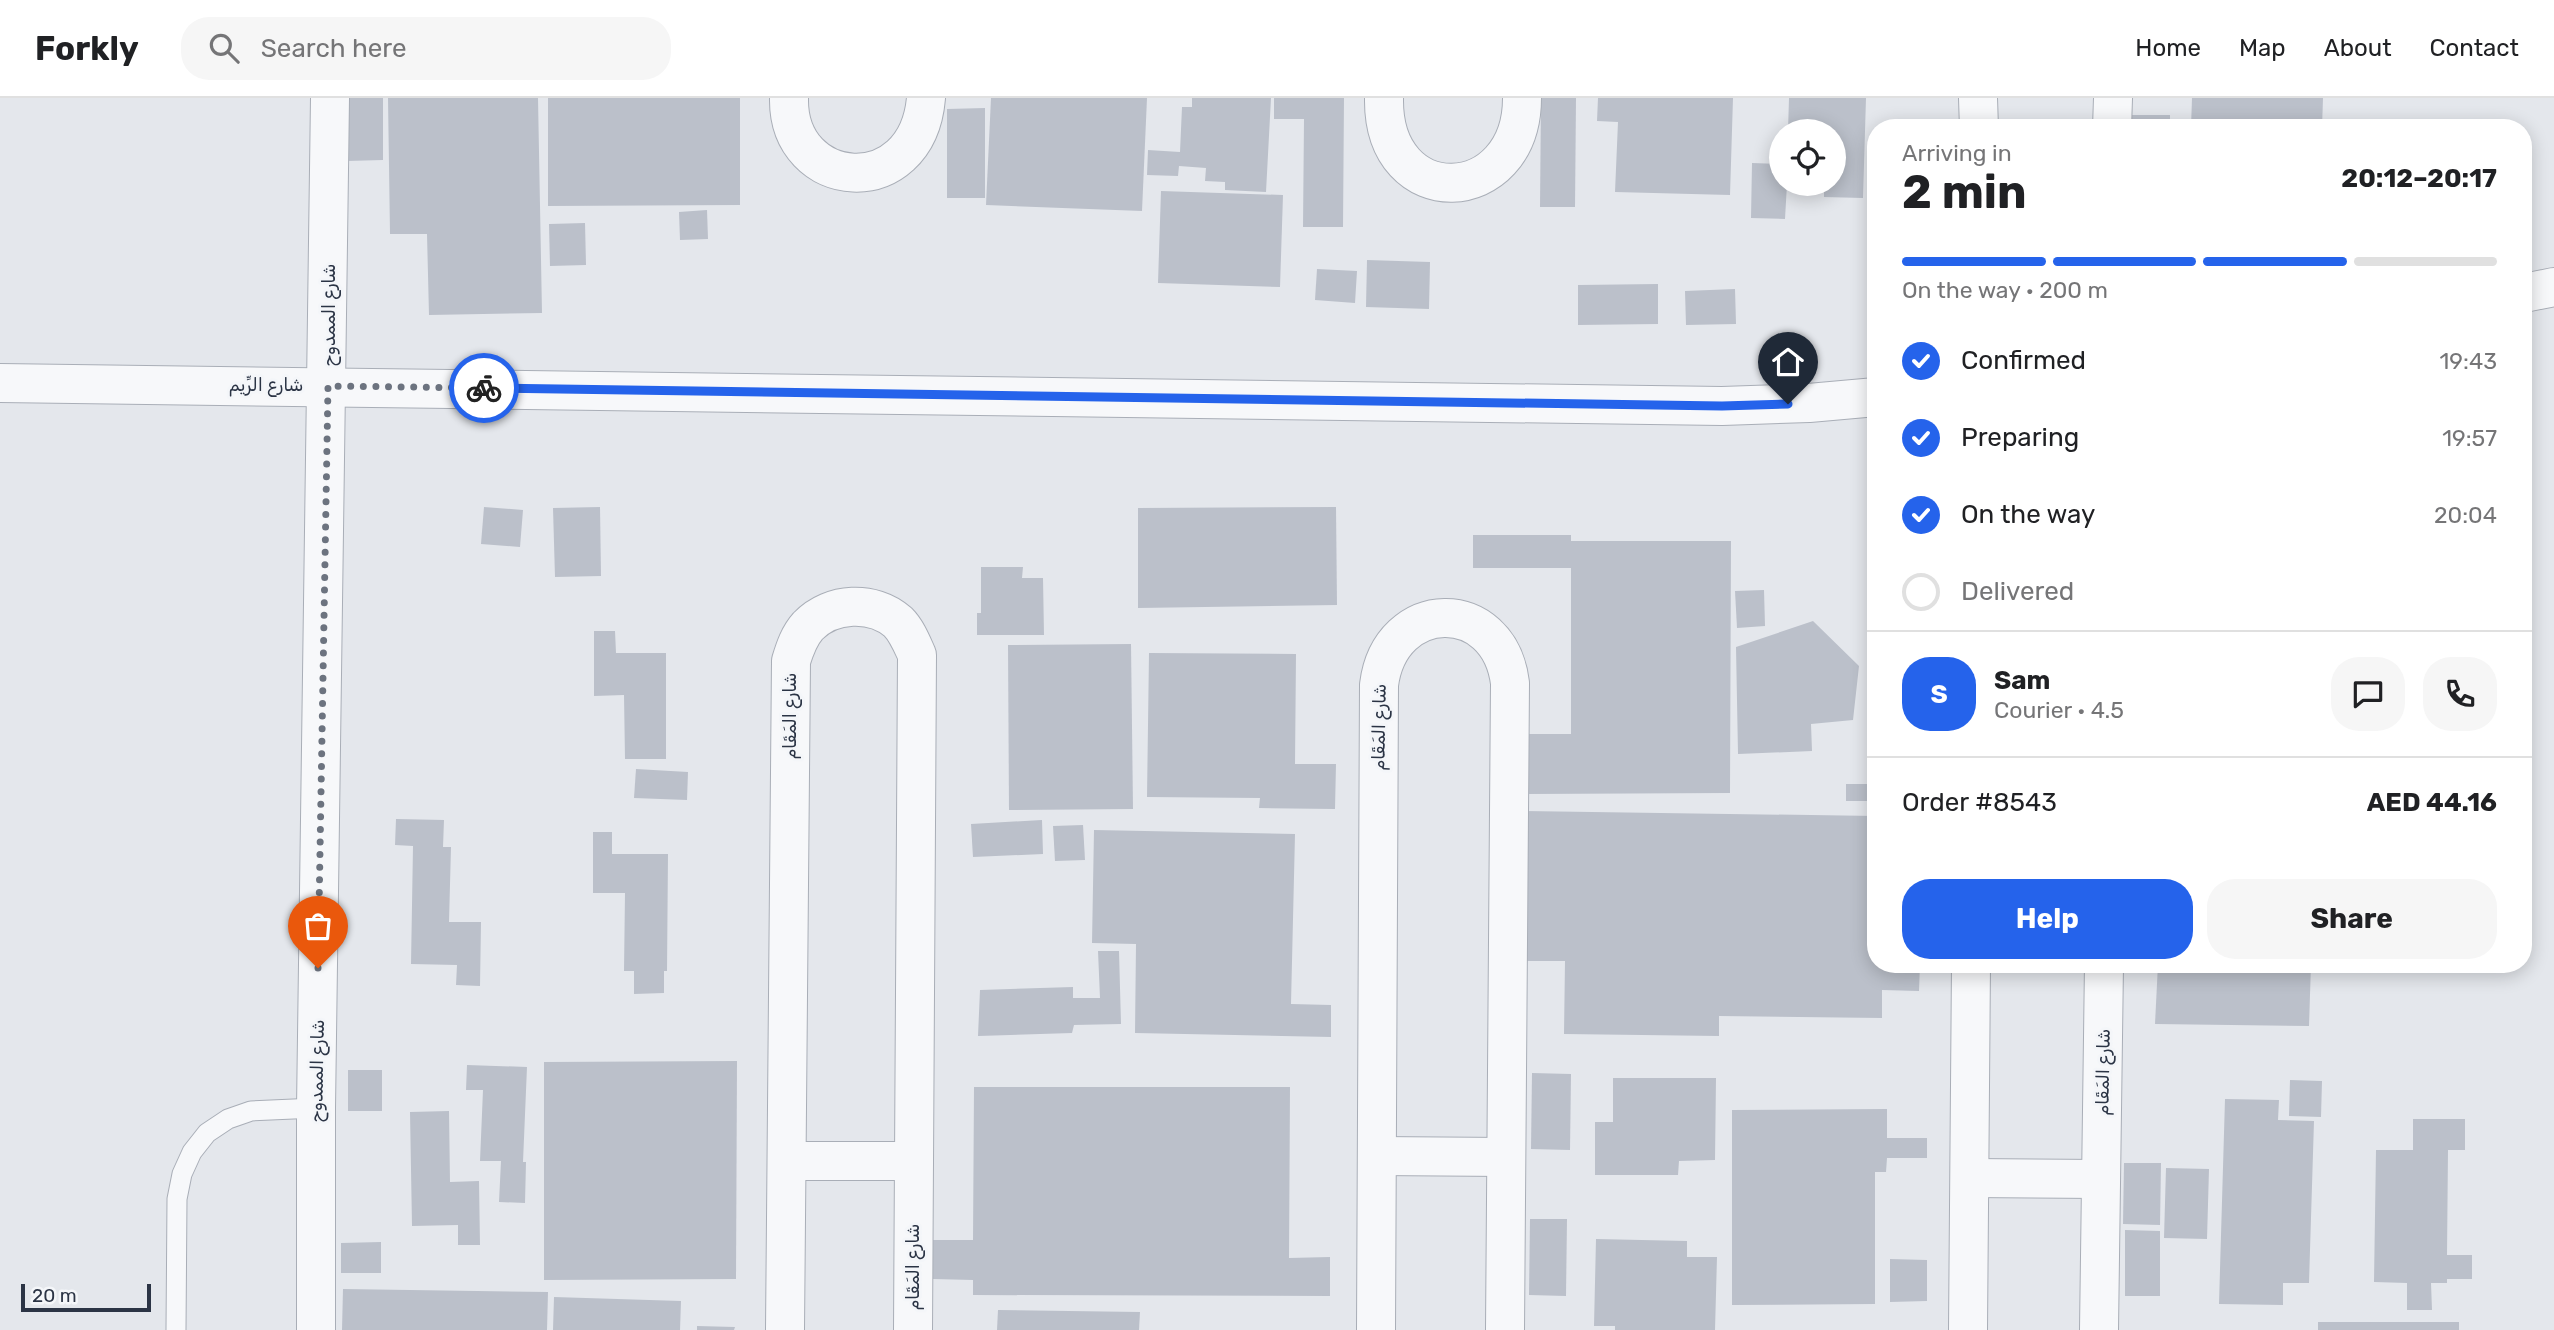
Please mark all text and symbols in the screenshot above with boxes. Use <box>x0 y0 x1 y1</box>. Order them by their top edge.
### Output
search box <box>181 17 671 80</box>
text: Forkly <box>35 29 139 68</box>
icon: search <box>205 29 243 67</box>
text: Search here <box>261 33 407 64</box>
text: Home <box>2135 34 2201 62</box>
text: Map <box>2239 34 2286 62</box>
text: About <box>2324 34 2392 62</box>
text: Contact <box>2430 34 2519 62</box>
map controls <box>1769 119 1846 196</box>
button: locate <box>1769 119 1846 196</box>
text: Arriving in <box>1902 139 2012 167</box>
text: 20:12–20:17 <box>2341 163 2497 194</box>
text: 2 min <box>1902 165 2027 220</box>
street label: شارع الممدوح <box>318 263 341 367</box>
text: On the way · 200 m <box>1902 276 2108 304</box>
pin <box>1758 332 1818 404</box>
icon: check <box>1902 342 1940 380</box>
icon: home <box>1769 343 1807 381</box>
text: Confirmed <box>1961 345 2086 376</box>
text: 19:43 <box>2440 347 2497 375</box>
courier <box>449 353 519 423</box>
icon: bike <box>465 369 503 407</box>
street label: شارع الرِّيم <box>229 374 303 397</box>
icon: check <box>1902 419 1940 457</box>
text: Preparing <box>1961 422 2079 453</box>
text: 19:57 <box>2442 424 2497 452</box>
icon: check <box>1902 496 1940 534</box>
text: On the way <box>1961 499 2095 530</box>
text: 20:04 <box>2434 501 2497 529</box>
text: Delivered <box>1961 576 2074 607</box>
button: chat <box>2331 657 2405 731</box>
button: phone <box>2423 657 2497 731</box>
text: Sam <box>1994 665 2050 696</box>
street label: شارع المَقَام <box>779 673 802 759</box>
text: S <box>1930 679 1948 710</box>
street label: شارع المَقَام <box>1367 683 1392 771</box>
text: Courier · 4.5 <box>1994 696 2124 724</box>
text: Order #8543 <box>1902 787 2057 818</box>
text: AED 44.16 <box>2367 787 2497 818</box>
button: Help <box>1902 879 2193 959</box>
button: Share <box>2207 879 2497 959</box>
pin <box>288 896 348 968</box>
icon: bag <box>299 907 337 945</box>
street label: شارع الممدوح <box>305 1019 330 1123</box>
street label: شارع المَقَام <box>2091 1028 2116 1116</box>
street label: شارع المَقَام <box>902 1224 925 1310</box>
scale bar <box>21 1281 150 1313</box>
text: 20 m <box>32 1284 77 1307</box>

